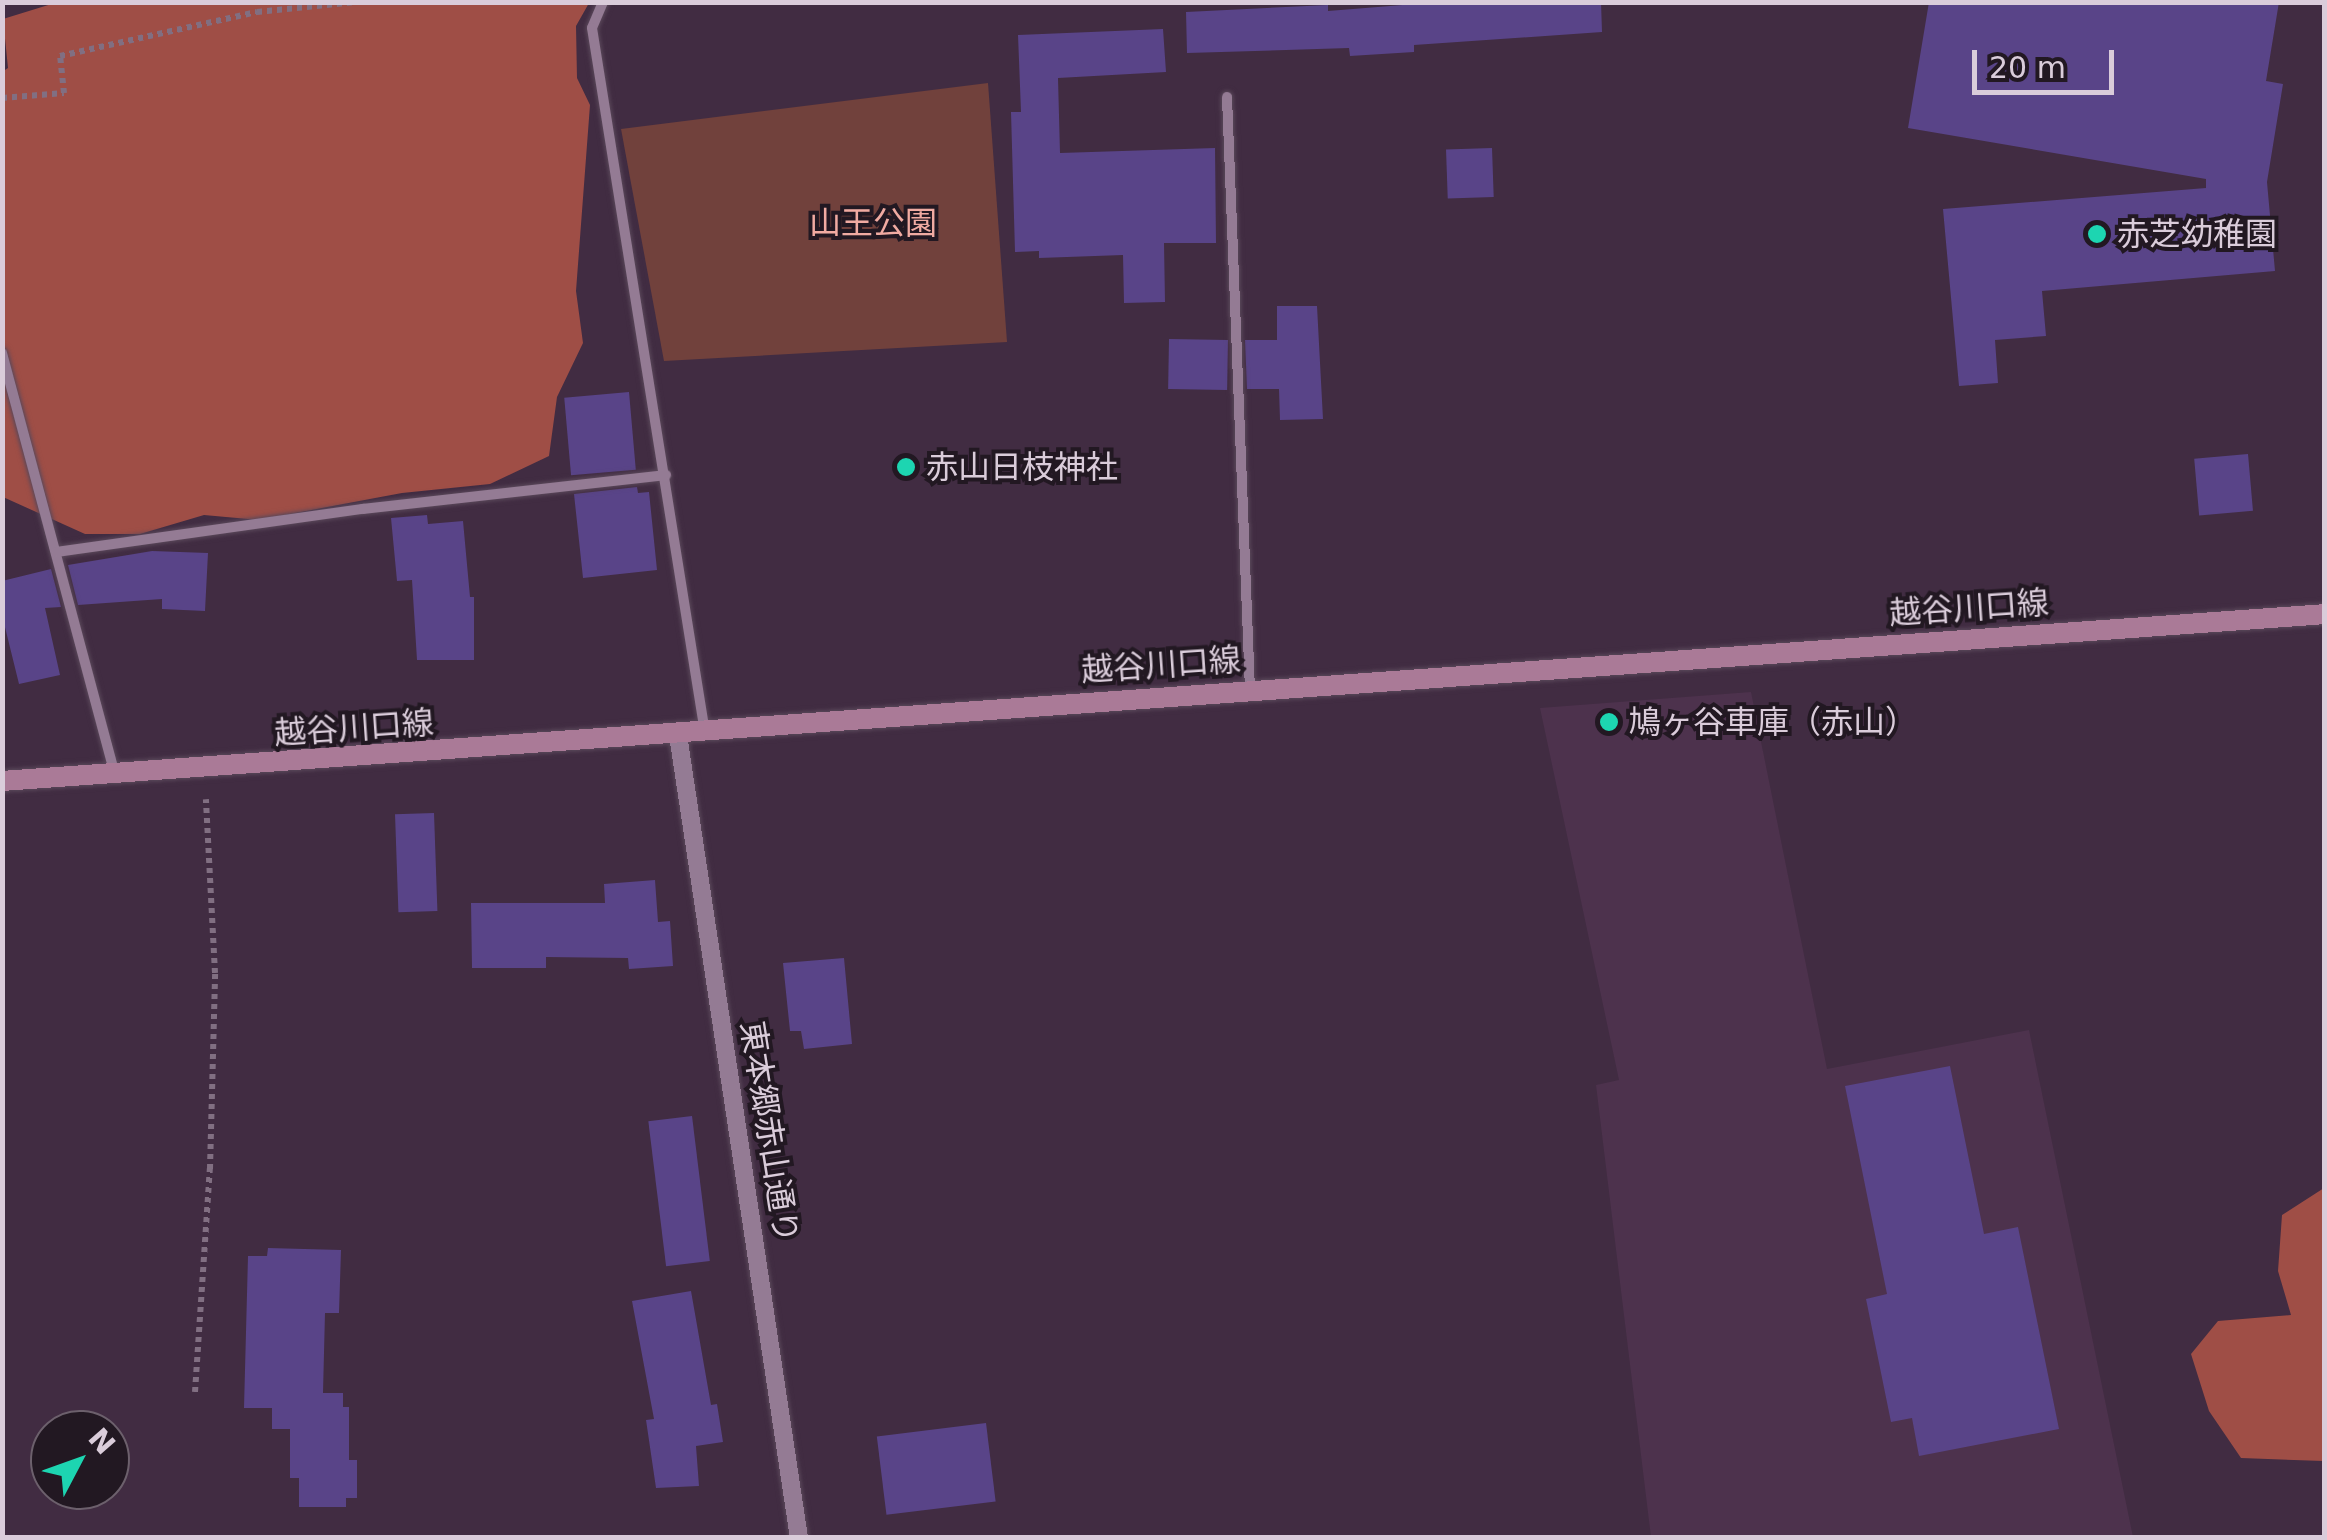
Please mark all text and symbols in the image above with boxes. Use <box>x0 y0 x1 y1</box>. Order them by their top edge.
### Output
scale bar <box>1977 30 2120 92</box>
text: 20 m <box>1989 50 2066 85</box>
park label: 山王公園 <box>809 204 937 242</box>
place label: 赤芝幼稚園 <box>2117 215 2277 253</box>
marker: 赤芝幼稚園 <box>2086 223 2108 245</box>
place label: 赤山日枝神社 <box>926 448 1118 486</box>
marker: 赤山日枝神社 <box>895 456 917 478</box>
street label: 越谷川口線 <box>1888 583 2050 633</box>
street label: 越谷川口線 <box>1080 640 1242 690</box>
street label: 越谷川口線 <box>273 703 435 753</box>
place label: 鳩ヶ谷車庫（赤山） <box>1629 703 1917 741</box>
marker: 鳩ヶ谷車庫（赤山） <box>1598 711 1620 733</box>
street label: 東本郷赤山通り <box>733 1018 805 1246</box>
north arrow <box>30 1410 130 1510</box>
text: N <box>81 1422 122 1461</box>

